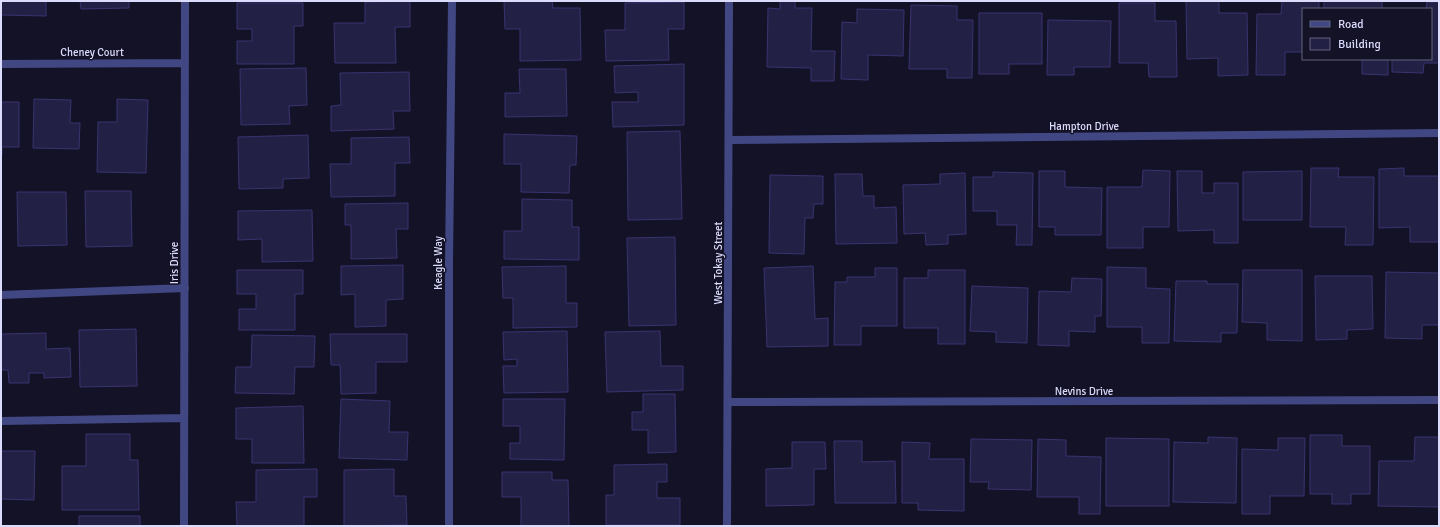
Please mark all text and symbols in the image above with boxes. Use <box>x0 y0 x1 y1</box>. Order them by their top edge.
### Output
legend <box>1302 8 1432 60</box>
text: Road <box>1338 17 1364 32</box>
text: Building <box>1338 37 1381 52</box>
street label: Cheney Court <box>60 46 124 59</box>
street label: Hampton Drive <box>1049 120 1119 133</box>
street label: West Tokay Street <box>712 221 725 304</box>
street label: Keagle Way <box>432 235 445 290</box>
street label: Iris Drive <box>168 242 181 284</box>
street label: Nevins Drive <box>1055 385 1113 398</box>

